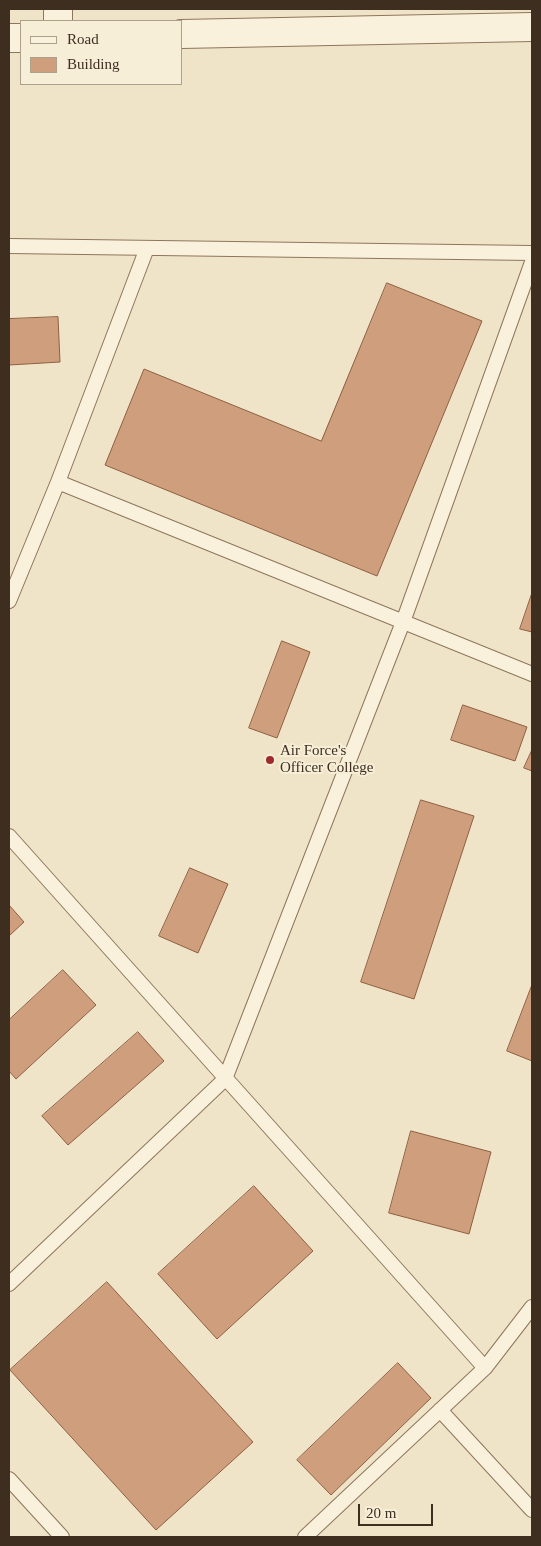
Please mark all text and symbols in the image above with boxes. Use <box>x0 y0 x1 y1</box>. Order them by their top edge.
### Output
legend <box>20 20 182 85</box>
text: Road <box>67 31 99 47</box>
text: Building <box>67 56 120 72</box>
place label: Air Force's Officer College <box>280 742 373 777</box>
marker: Air Force's Officer College <box>264 754 276 766</box>
scale bar <box>361 1494 436 1526</box>
text: 20 m <box>366 1505 396 1521</box>

